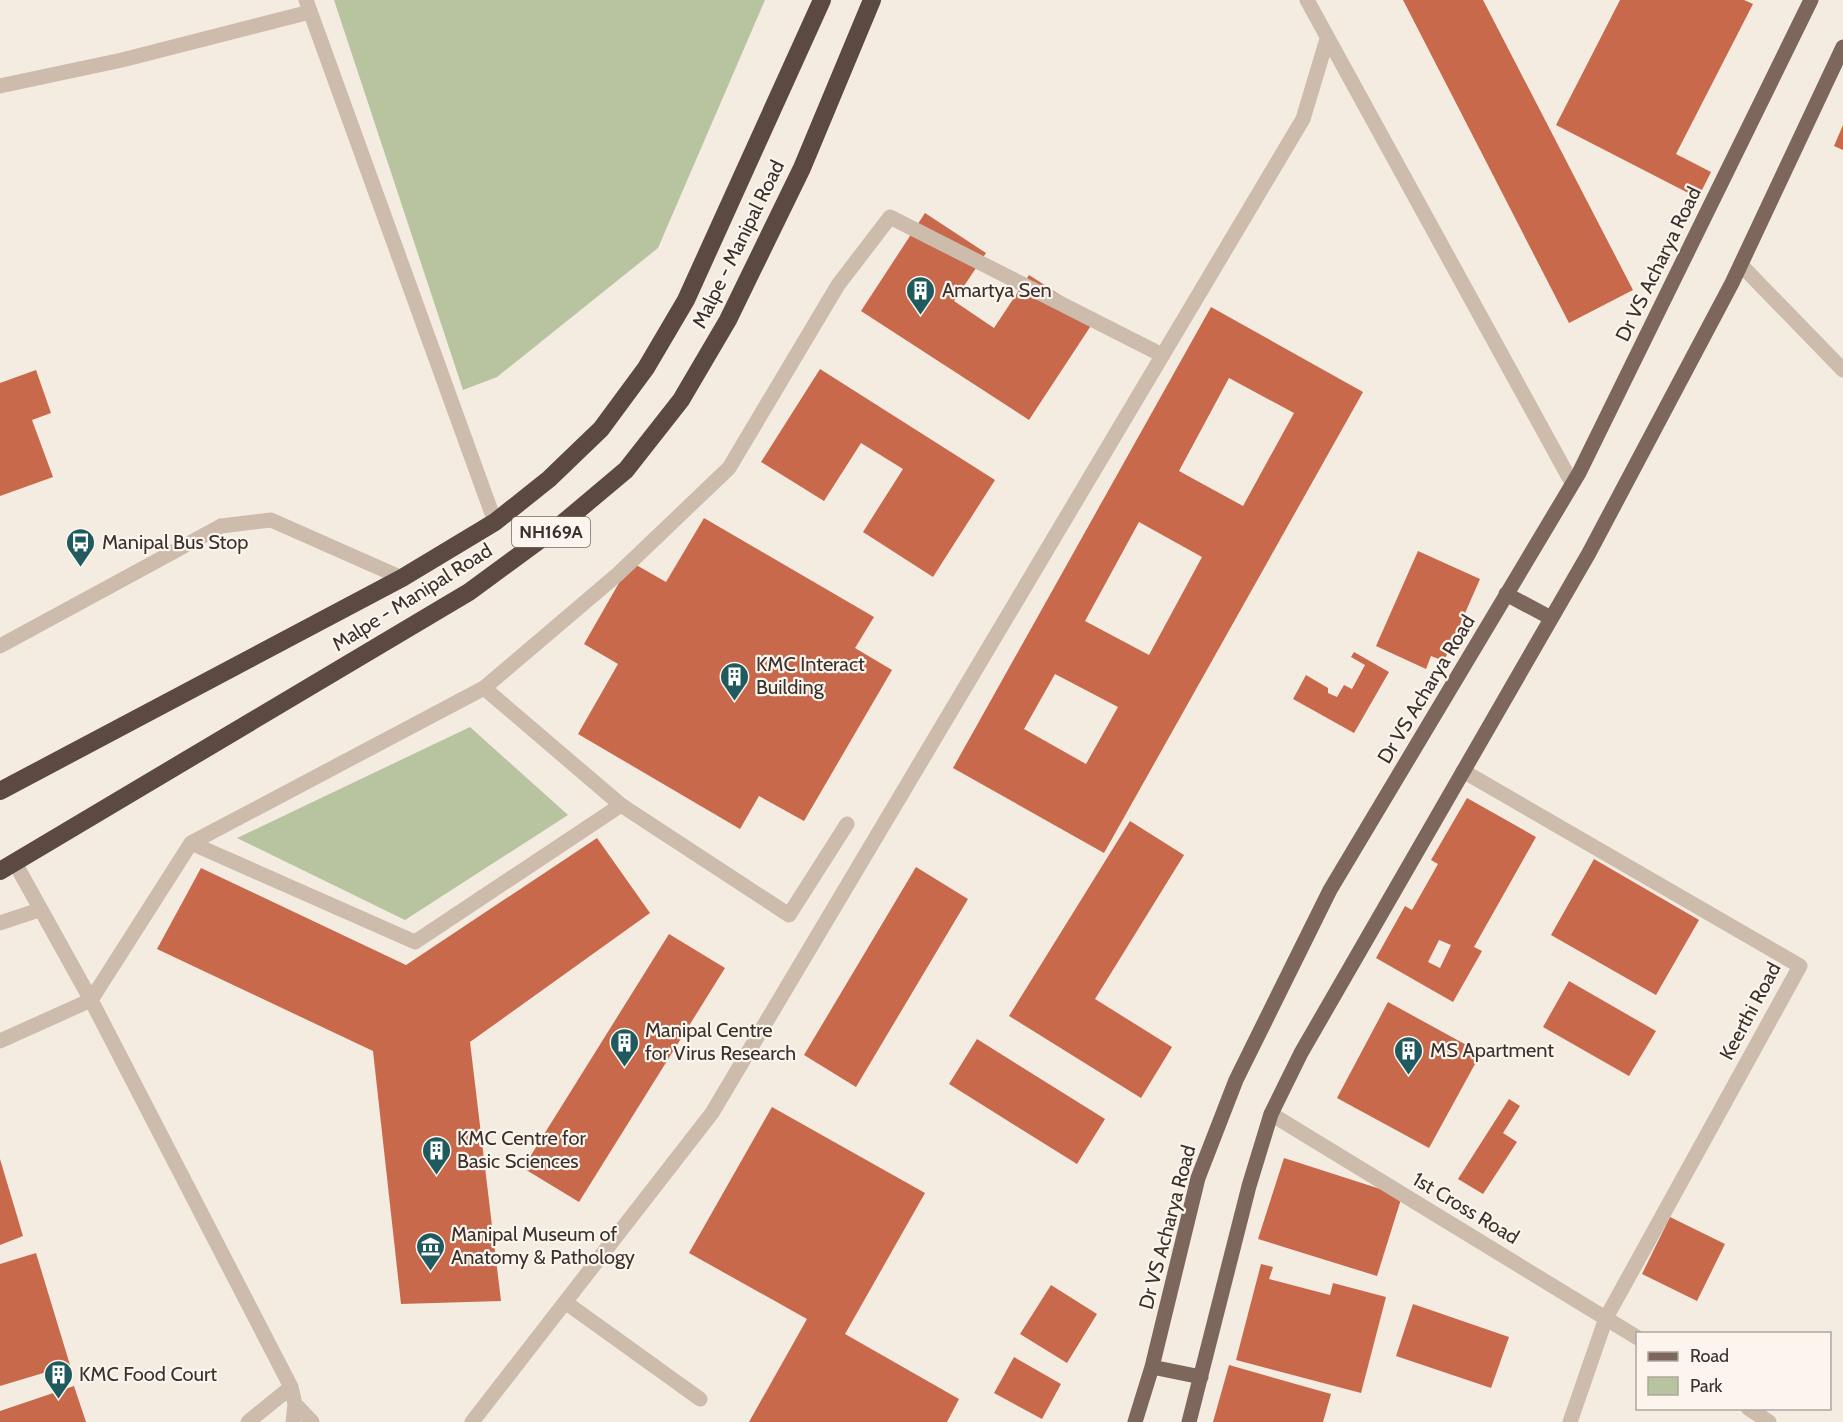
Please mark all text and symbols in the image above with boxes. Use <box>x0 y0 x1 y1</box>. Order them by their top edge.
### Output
street label: Malpe - Manipal Road <box>687 156 789 332</box>
street label: Dr VS Acharya Road <box>1610 183 1706 345</box>
building icon: Amartya Sen <box>905 274 937 316</box>
place label: Amartya Sen <box>942 278 1052 302</box>
road number: NH169A <box>512 517 590 547</box>
bus stop icon: Manipal Bus Stop <box>65 526 97 568</box>
place label: Manipal Bus Stop <box>102 530 248 554</box>
street label: Malpe - Manipal Road <box>328 538 496 656</box>
street label: Dr VS Acharya Road <box>1372 610 1480 768</box>
place label: KMC Interact Building <box>756 652 865 699</box>
building icon: KMC Interact Building <box>719 660 751 702</box>
street label: Keerthi Road <box>1714 958 1786 1064</box>
place label: Manipal Centre for Virus Research <box>645 1018 796 1065</box>
building icon: Manipal Centre for Virus Research <box>608 1026 640 1068</box>
building icon: MS Apartment <box>1393 1034 1425 1076</box>
place label: MS Apartment <box>1430 1038 1554 1062</box>
place label: KMC Centre for Basic Sciences <box>457 1126 587 1173</box>
building icon: KMC Centre for Basic Sciences <box>420 1134 452 1176</box>
street label: Dr VS Acharya Road <box>1134 1142 1200 1312</box>
street label: 1st Cross Road <box>1409 1167 1523 1249</box>
place label: Manipal Museum of Anatomy & Pathology <box>451 1222 635 1269</box>
museum icon: Manipal Museum of Anatomy & Pathology <box>414 1230 446 1272</box>
legend <box>1636 1332 1831 1410</box>
text: Road <box>1690 1345 1729 1367</box>
building icon: KMC Food Court <box>42 1358 74 1400</box>
place label: KMC Food Court <box>79 1362 217 1386</box>
text: Park <box>1690 1375 1723 1397</box>

